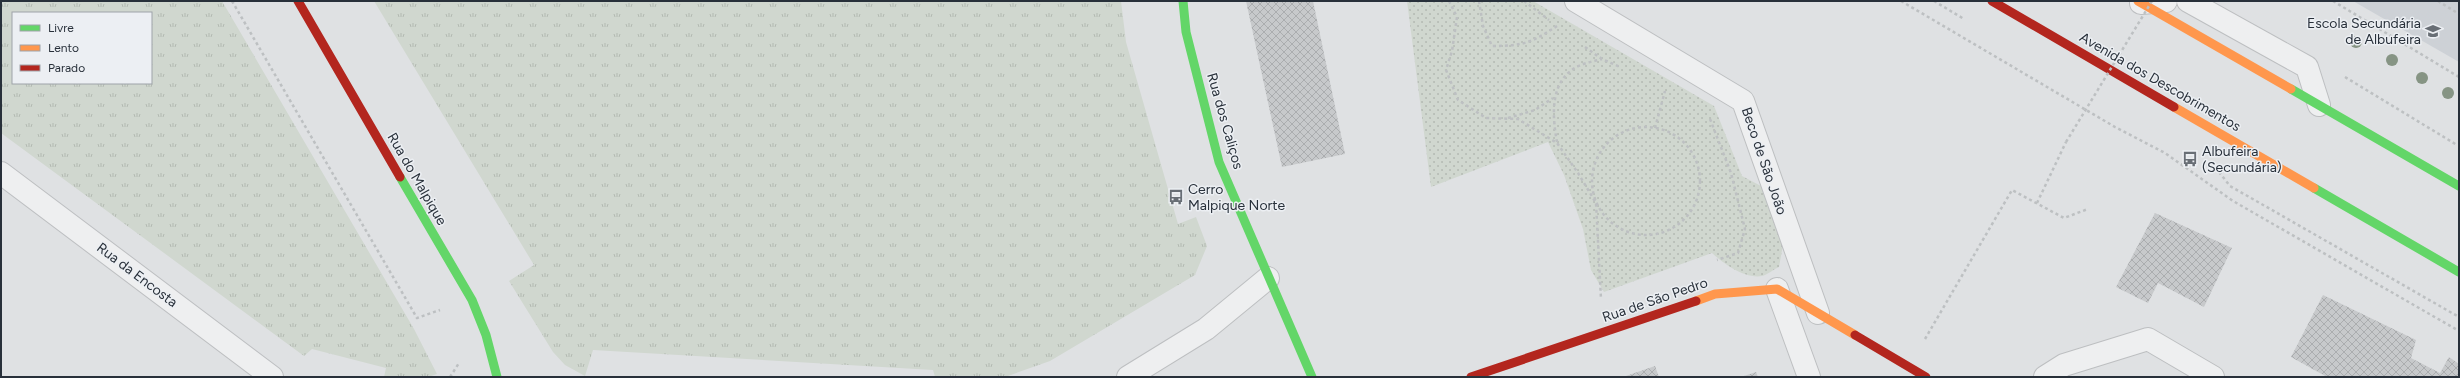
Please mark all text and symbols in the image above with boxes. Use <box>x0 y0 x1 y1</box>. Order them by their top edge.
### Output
legend <box>12 12 152 84</box>
place label: Escola Secundária de Albufeira <box>2307 15 2421 48</box>
text: Livre <box>48 21 74 35</box>
school or university icon: Escola Secundária de Albufeira <box>2424 22 2442 40</box>
street label: Avenida dos Descobrimentos <box>2076 29 2244 135</box>
text: Lento <box>48 41 79 55</box>
text: Parado <box>48 61 85 75</box>
street label: Rua dos Caliços <box>1203 71 1247 171</box>
street label: Beco de São João <box>1738 105 1790 217</box>
street label: Rua do Malpique <box>384 130 451 229</box>
place label: Albufeira (Secundária) <box>2202 143 2282 176</box>
bus stop icon: Albufeira (Secundária) <box>2181 150 2199 168</box>
place label: Cerro Malpique Norte <box>1188 181 1286 214</box>
bus stop icon: Cerro Malpique Norte <box>1167 188 1185 206</box>
street label: Rua da Encosta <box>93 239 181 311</box>
street label: Rua de São Pedro <box>1600 274 1710 326</box>

